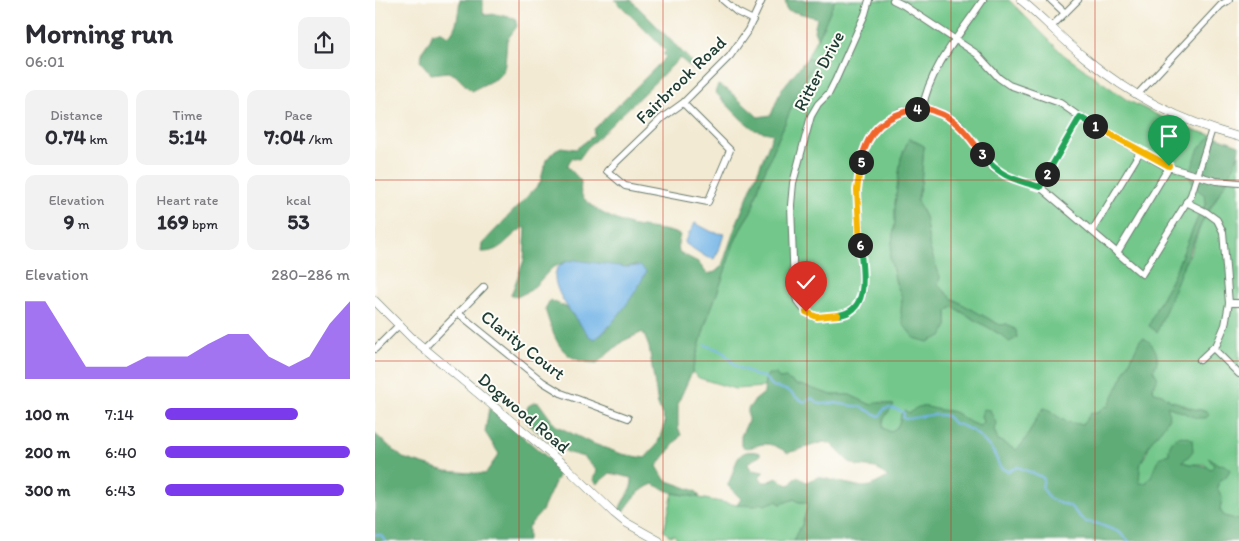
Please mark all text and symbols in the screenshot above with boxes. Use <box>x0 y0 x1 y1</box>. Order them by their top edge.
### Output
text: Morning run <box>25 16 173 50</box>
button: share <box>298 17 350 69</box>
street label: Ritter Drive <box>789 27 849 115</box>
street label: Fairbrook Road <box>631 31 731 129</box>
text: 06:01 <box>25 52 65 71</box>
pin: 4 <box>905 96 929 122</box>
text: 4 <box>913 101 922 118</box>
text: Distance <box>50 107 103 124</box>
text: Time <box>173 107 202 124</box>
text: Pace <box>284 107 313 124</box>
pin: 1 <box>1083 114 1107 138</box>
pin <box>1148 115 1190 166</box>
text: 1 <box>1092 118 1099 135</box>
icon: arrive <box>1155 122 1183 150</box>
text: 0.74 <box>45 124 86 149</box>
text: 5:14 <box>168 124 207 149</box>
text: 7:04 <box>264 124 305 149</box>
text: km <box>86 131 108 148</box>
text: /km <box>305 131 333 148</box>
pin: 3 <box>969 142 995 166</box>
text: 3 <box>979 146 986 163</box>
pin: 5 <box>849 150 873 174</box>
text: 5 <box>858 154 865 171</box>
pin: 2 <box>1035 162 1059 186</box>
text: 2 <box>1044 166 1051 183</box>
text: Elevation <box>49 192 104 209</box>
text: Heart rate <box>157 192 218 209</box>
text: kcal <box>286 192 311 209</box>
text: 9 <box>64 209 75 234</box>
text: 169 <box>157 209 189 234</box>
text: 53 <box>287 209 310 234</box>
text: m <box>75 216 89 233</box>
text: bpm <box>189 216 218 233</box>
pin: 6 <box>847 232 873 258</box>
text: 6 <box>857 237 864 254</box>
pin <box>785 261 827 312</box>
text: Elevation <box>25 265 89 284</box>
text: 280–286 m <box>271 265 350 284</box>
icon: check <box>792 268 820 296</box>
street label: Clarity Court <box>476 305 570 385</box>
street label: Dogwood Road <box>473 368 575 458</box>
text: 100 m <box>25 405 69 424</box>
text: 7:14 <box>105 405 134 424</box>
text: 200 m <box>25 443 70 462</box>
text: 6:40 <box>105 443 137 462</box>
text: 300 m <box>25 481 71 500</box>
text: 6:43 <box>105 481 136 500</box>

